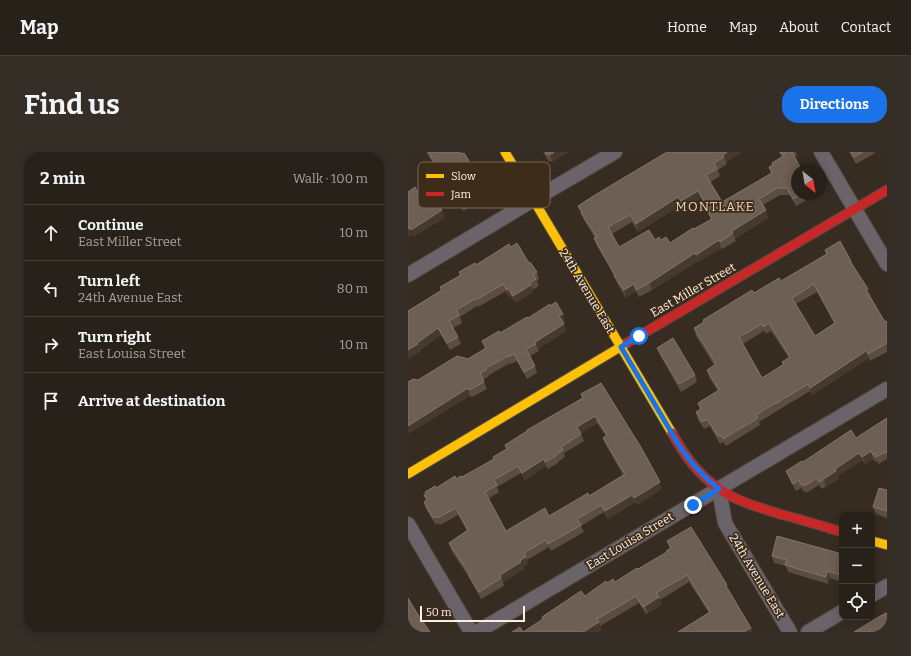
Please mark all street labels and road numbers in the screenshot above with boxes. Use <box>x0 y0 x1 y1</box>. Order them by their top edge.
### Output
street label: 24th Avenue East <box>556 246 618 336</box>
street label: East Miller Street <box>648 260 738 320</box>
street label: East Louisa Street <box>584 509 677 573</box>
street label: 24th Avenue East <box>726 531 788 621</box>

